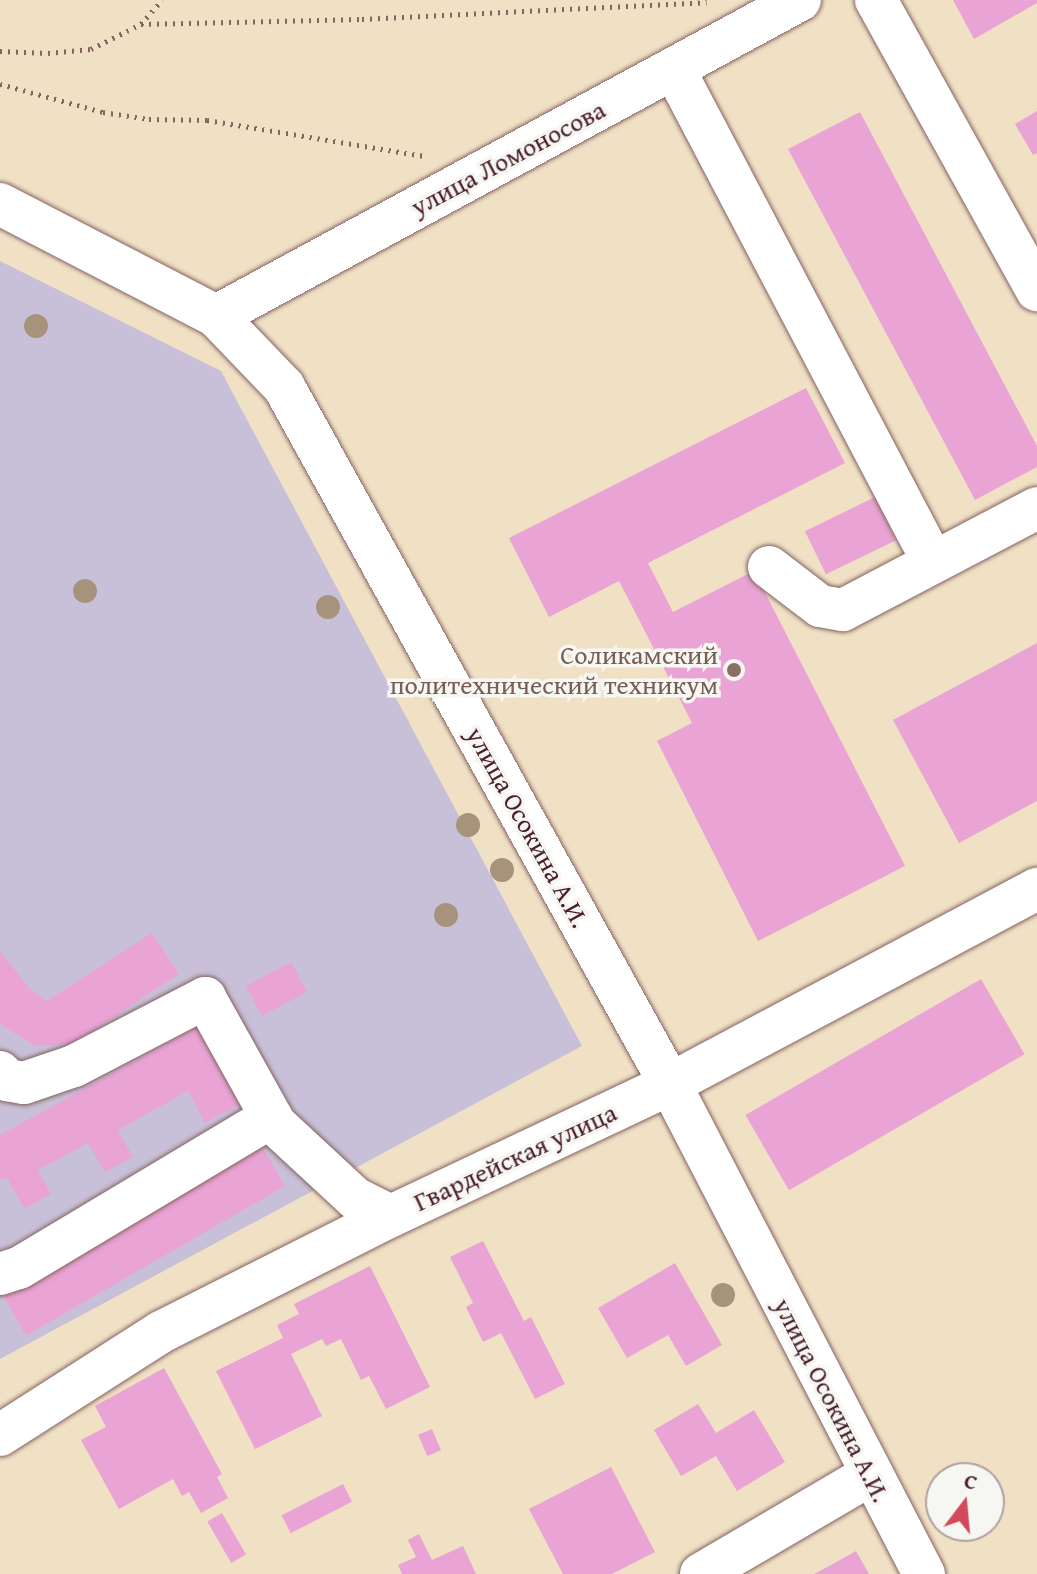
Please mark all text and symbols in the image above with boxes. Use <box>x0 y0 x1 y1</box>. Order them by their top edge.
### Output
street label: улица Ломоносова <box>405 94 611 222</box>
place label: Соликамский политехнический техникум <box>390 639 718 700</box>
marker: Соликамский политехнический техникум <box>725 661 743 679</box>
street label: улица Осокина А.И. <box>460 721 596 933</box>
street label: Гвардейская улица <box>409 1096 621 1218</box>
street label: улица Осокина А.И. <box>767 1293 897 1507</box>
north arrow <box>925 1462 1005 1542</box>
text: С <box>961 1464 981 1498</box>

